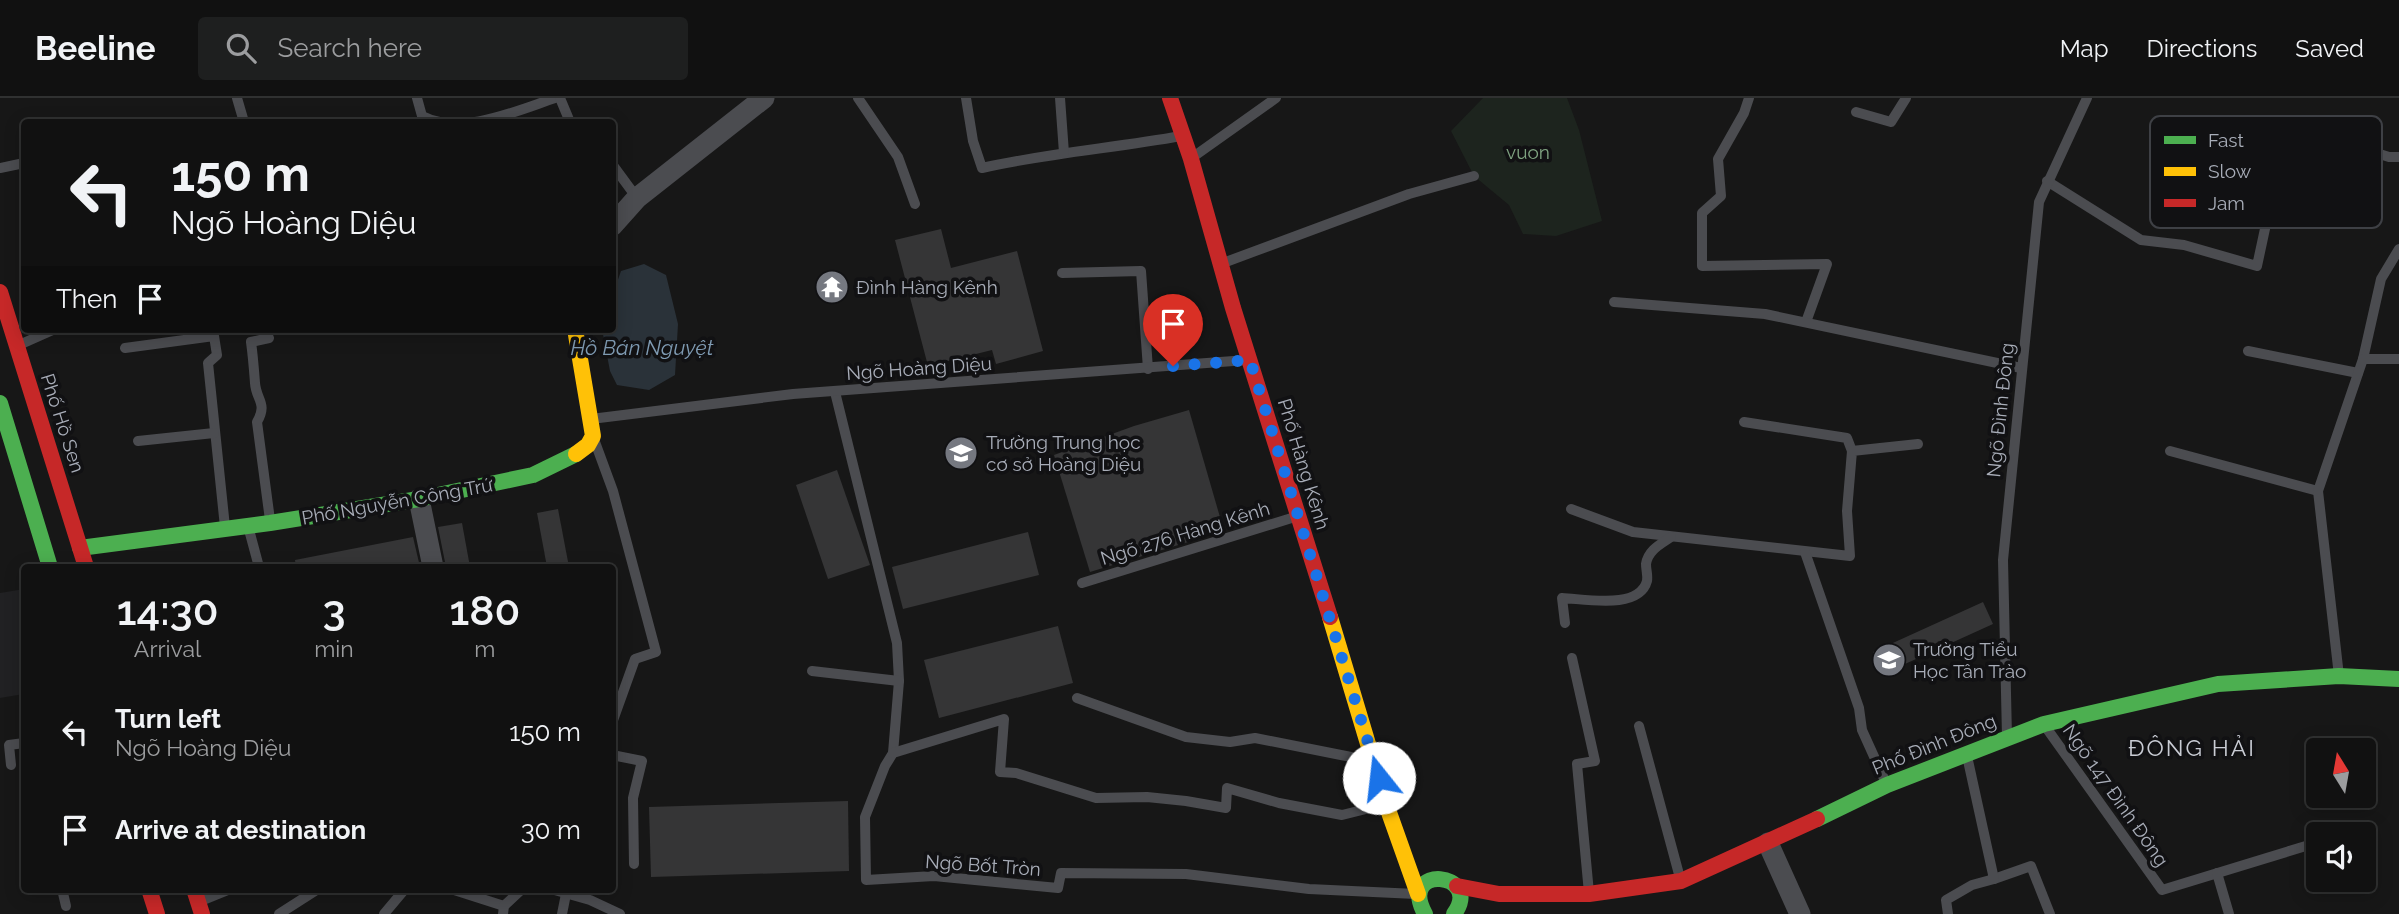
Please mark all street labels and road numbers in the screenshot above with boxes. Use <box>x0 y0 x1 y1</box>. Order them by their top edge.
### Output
street label: Ngõ Đình Đông <box>1982 342 2018 478</box>
street label: Ngõ Hoàng Diệu <box>846 352 992 384</box>
street label: Phố Hồ Sen <box>37 371 89 475</box>
street label: Phố Hàng Kênh <box>1274 396 1334 532</box>
street label: Phố Nguyễn Công Trứ <box>300 473 495 529</box>
street label: Ngõ 276 Hàng Kênh <box>1098 497 1272 569</box>
street label: Phố Đình Đông <box>1869 709 1999 779</box>
street label: Ngõ 147 Đình Đông <box>2059 720 2173 870</box>
street label: Ngõ Bốt Tròn <box>925 850 1041 880</box>

